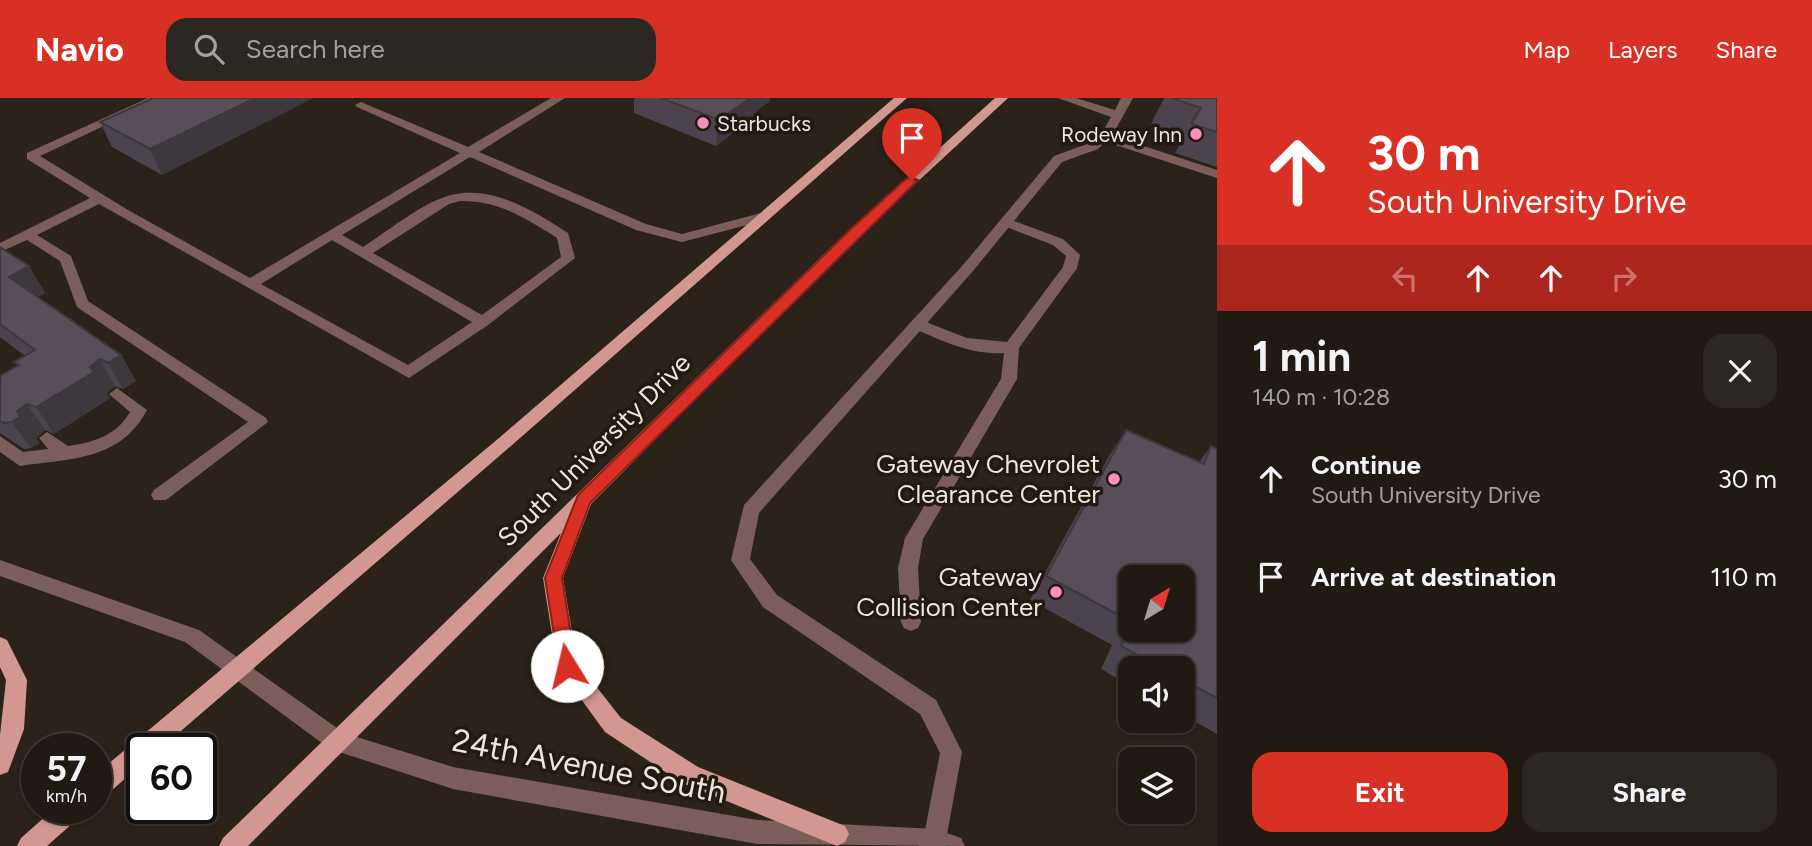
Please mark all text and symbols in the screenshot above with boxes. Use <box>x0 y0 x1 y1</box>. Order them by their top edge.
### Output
search box <box>166 18 656 81</box>
text: Navio <box>35 30 124 69</box>
icon: search <box>190 30 228 68</box>
text: Search here <box>246 33 385 65</box>
text: Map <box>1523 35 1570 64</box>
text: Layers <box>1608 35 1677 64</box>
text: Share <box>1715 35 1777 64</box>
pin <box>882 108 942 180</box>
place label: Starbucks <box>717 111 811 136</box>
marker: Starbucks <box>695 115 711 131</box>
icon: arrive <box>893 119 931 157</box>
place label: Rodeway Inn <box>1061 122 1182 147</box>
text: 30 m <box>1367 123 1480 182</box>
marker: Rodeway Inn <box>1188 126 1204 142</box>
icon: ahead <box>1252 126 1343 217</box>
text: South University Drive <box>1367 183 1687 221</box>
icon: left <box>1386 259 1424 297</box>
icon: ahead <box>1459 259 1497 297</box>
icon: ahead <box>1532 259 1570 297</box>
icon: right <box>1605 259 1643 297</box>
text: 1 min <box>1252 331 1351 382</box>
button: close <box>1703 334 1777 408</box>
street label: South University Drive <box>491 347 697 553</box>
text: 140 m · 10:28 <box>1252 383 1390 411</box>
place label: Gateway Chevrolet Clearance Center <box>876 448 1100 510</box>
text: Continue <box>1311 449 1421 481</box>
icon: ahead <box>1252 460 1290 498</box>
text: 30 m <box>1718 463 1777 495</box>
marker: Gateway Chevrolet Clearance Center <box>1106 471 1122 487</box>
text: South University Drive <box>1311 481 1541 509</box>
icon: arrive <box>1252 558 1290 596</box>
place label: Gateway Collision Center <box>856 561 1042 623</box>
text: Arrive at destination <box>1311 561 1556 593</box>
text: 110 m <box>1710 561 1777 593</box>
north arrow <box>1118 565 1195 642</box>
map controls <box>1118 565 1195 824</box>
marker: Gateway Collision Center <box>1048 584 1064 600</box>
position arrow <box>530 629 604 703</box>
button: sound <box>1118 656 1195 733</box>
street label: 24th Avenue South <box>449 721 729 811</box>
speed limit sign: 60 <box>126 733 217 824</box>
button: layers <box>1118 747 1195 824</box>
text: 57 <box>47 748 86 790</box>
button: Exit <box>1252 752 1508 832</box>
button: Share <box>1522 752 1777 832</box>
text: km/h <box>46 785 87 807</box>

